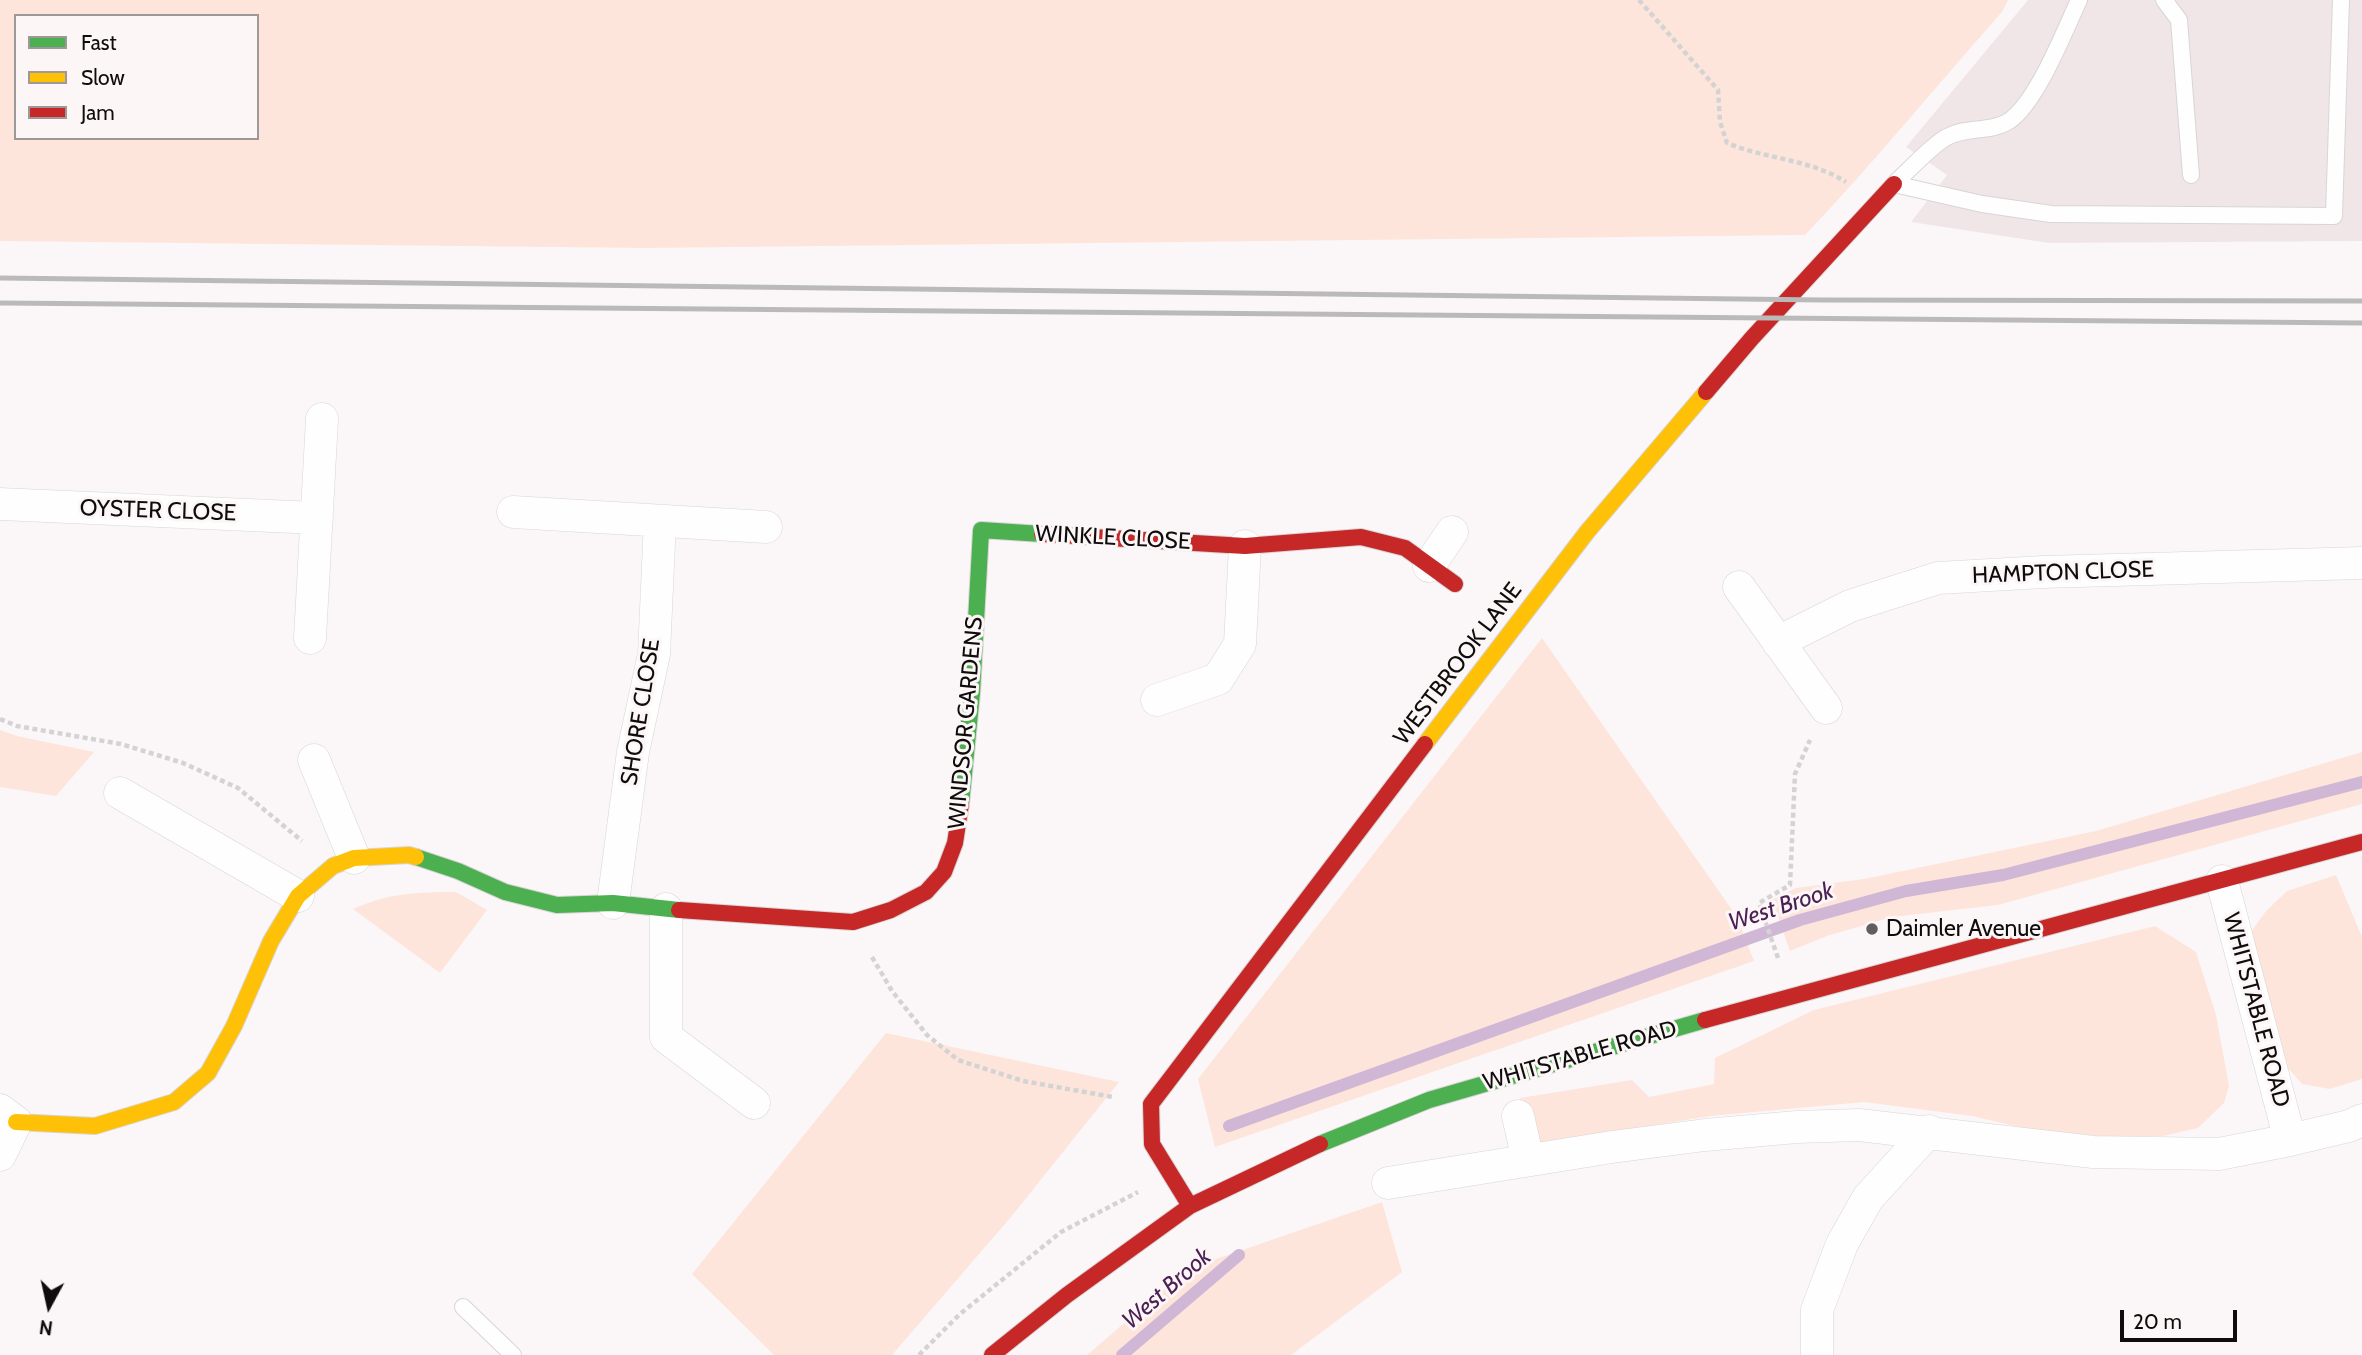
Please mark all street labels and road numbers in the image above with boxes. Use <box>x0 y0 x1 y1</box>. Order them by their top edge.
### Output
street label: OYSTER CLOSE <box>79 494 237 528</box>
street label: WINKLE CLOSE <box>1035 520 1191 556</box>
street label: HAMPTON CLOSE <box>1972 556 2154 590</box>
street label: WESTBROOK LANE <box>1388 577 1528 751</box>
street label: WINDSOR GARDENS <box>943 616 989 830</box>
street label: SHORE CLOSE <box>616 637 666 787</box>
street label: WHITSTABLE ROAD <box>2217 910 2295 1110</box>
street label: WHITSTABLE ROAD <box>1480 1015 1680 1097</box>

